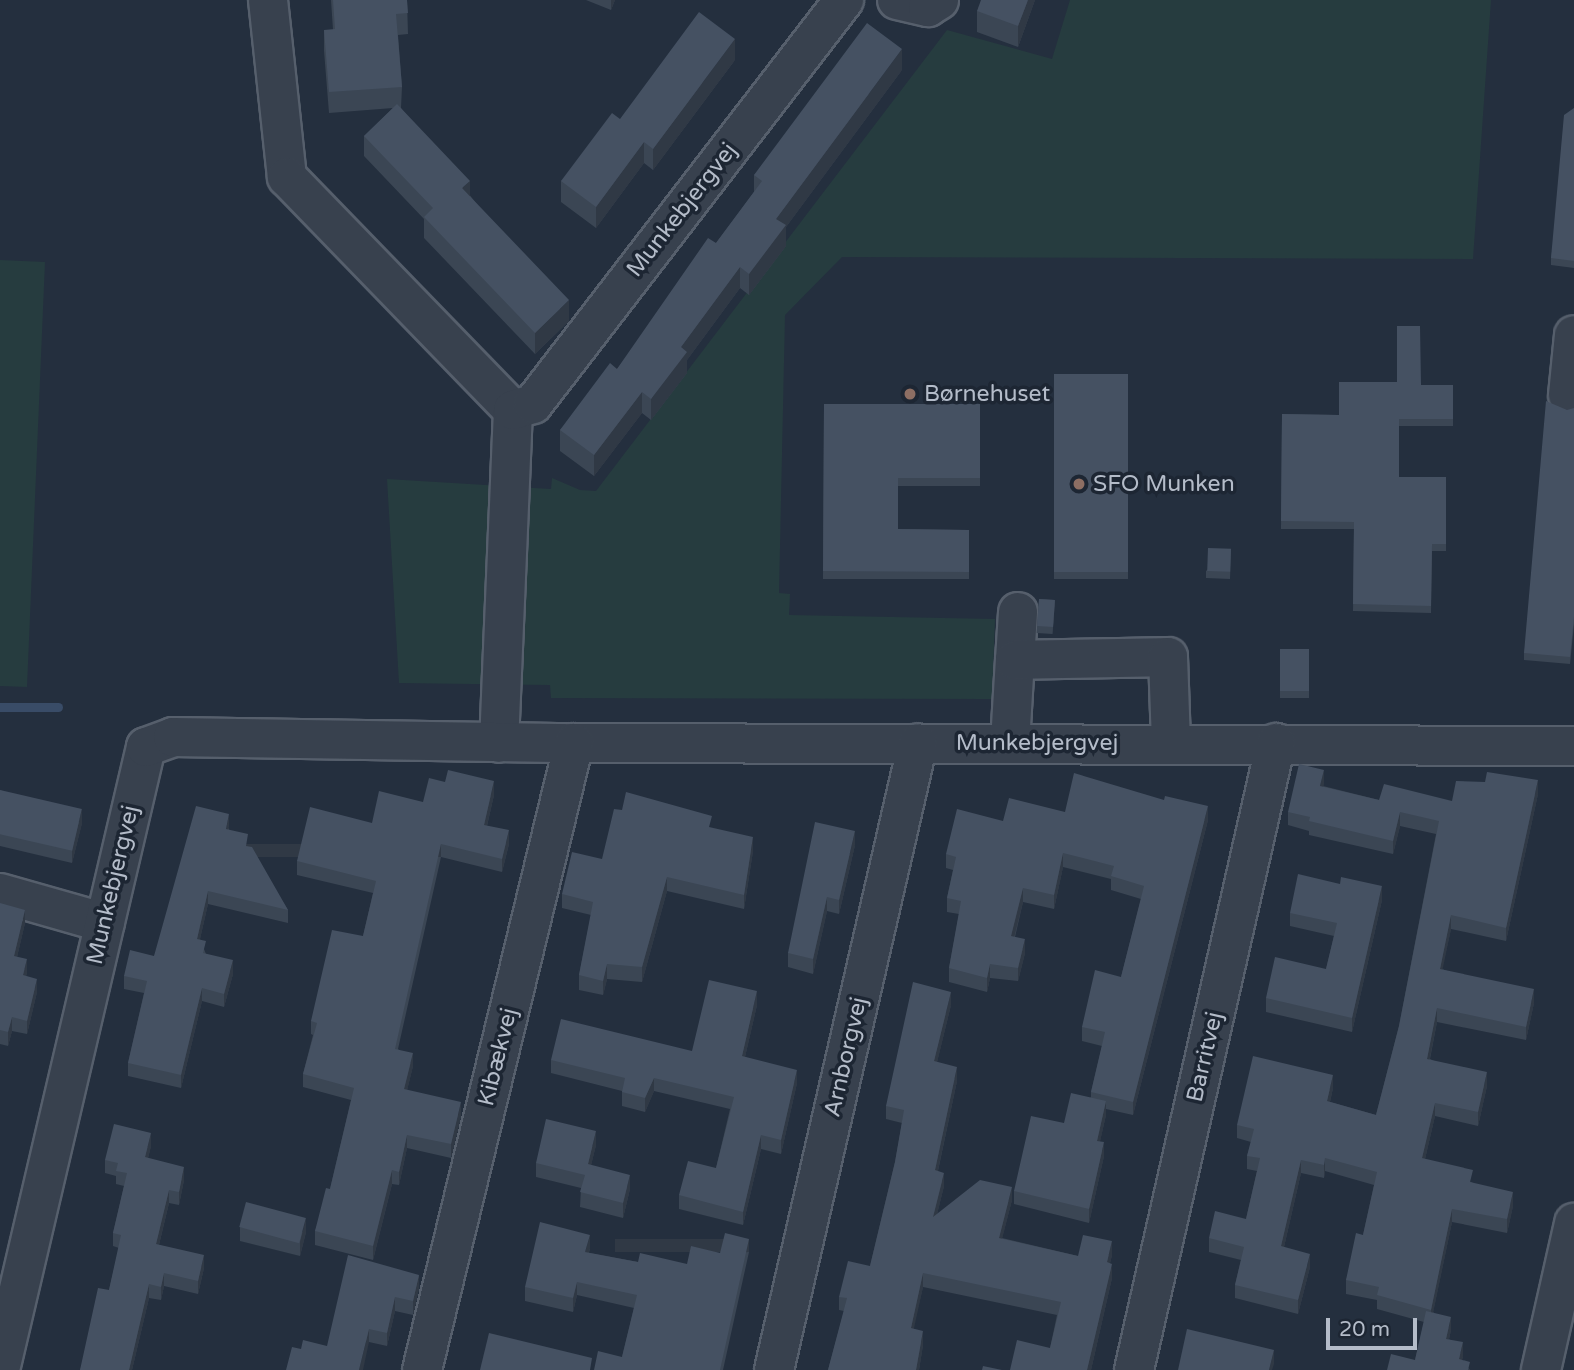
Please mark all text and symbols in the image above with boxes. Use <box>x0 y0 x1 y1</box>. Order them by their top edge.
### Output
street label: Munkebjergvej <box>621 137 743 283</box>
place label: Børnehuset <box>924 380 1050 408</box>
marker: Børnehuset <box>902 386 918 402</box>
place label: SFO Munken <box>1093 470 1235 498</box>
marker: SFO Munken <box>1071 476 1087 492</box>
street label: Munkebjergvej <box>956 729 1118 757</box>
street label: Munkebjergvej <box>81 803 145 967</box>
street label: Arnborgvej <box>819 994 873 1120</box>
street label: Kibækvej <box>473 1005 523 1109</box>
street label: Barritvej <box>1181 1009 1229 1105</box>
scale bar <box>1329 1304 1420 1348</box>
text: 20 m <box>1339 1317 1390 1342</box>

